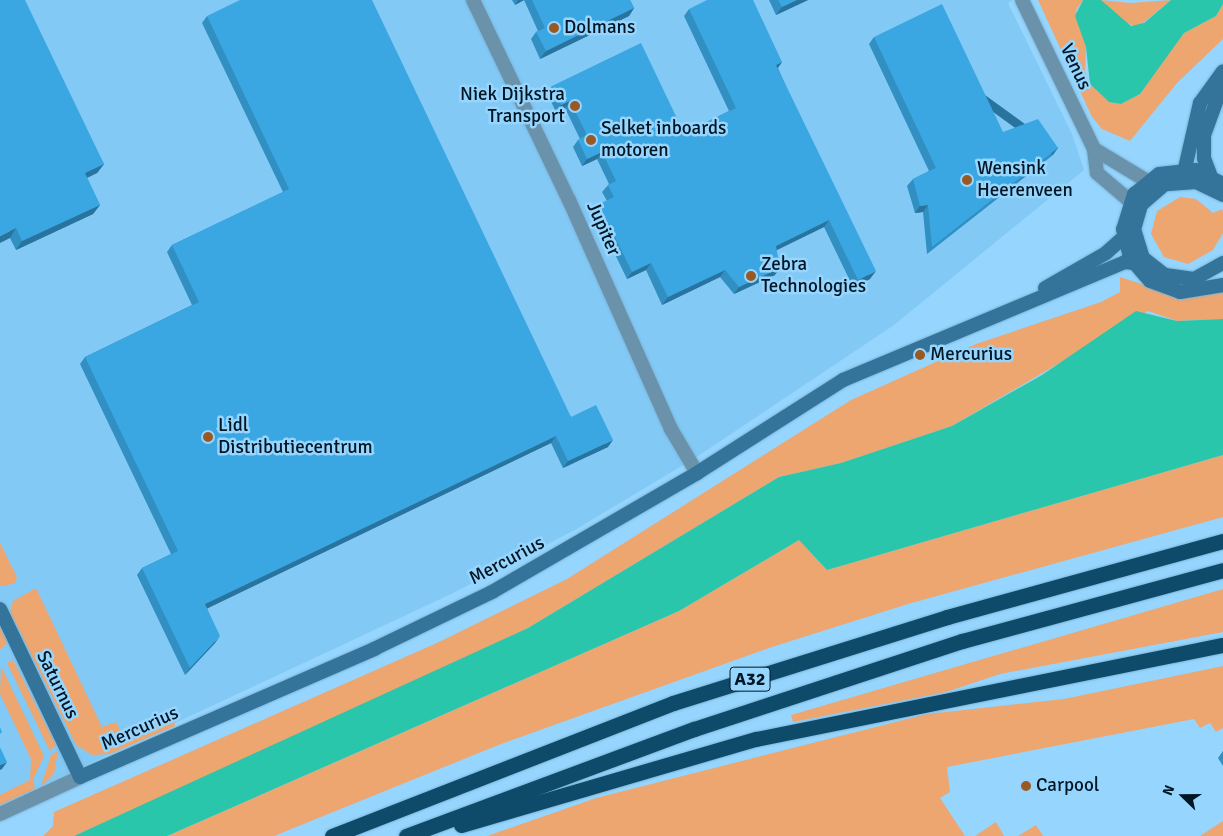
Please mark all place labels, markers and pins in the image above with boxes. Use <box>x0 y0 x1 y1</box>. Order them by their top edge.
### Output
place label: Dolmans <box>564 17 635 39</box>
marker: Dolmans <box>548 22 560 34</box>
place label: Niek Dijkstra Transport <box>460 84 565 128</box>
marker: Niek Dijkstra Transport <box>569 100 581 112</box>
place label: Selket inboards motoren <box>601 118 726 162</box>
marker: Selket inboards motoren <box>585 134 597 146</box>
place label: Wensink Heerenveen <box>977 158 1073 202</box>
marker: Wensink Heerenveen <box>961 174 973 186</box>
place label: Zebra Technologies <box>761 254 866 298</box>
marker: Zebra Technologies <box>745 270 757 282</box>
place label: Mercurius <box>930 344 1012 366</box>
marker: Mercurius <box>914 349 926 361</box>
place label: Lidl Distributiecentrum <box>218 415 373 459</box>
marker: Lidl Distributiecentrum <box>202 431 214 443</box>
place label: Carpool <box>1036 775 1099 797</box>
marker: Carpool <box>1020 780 1032 792</box>

